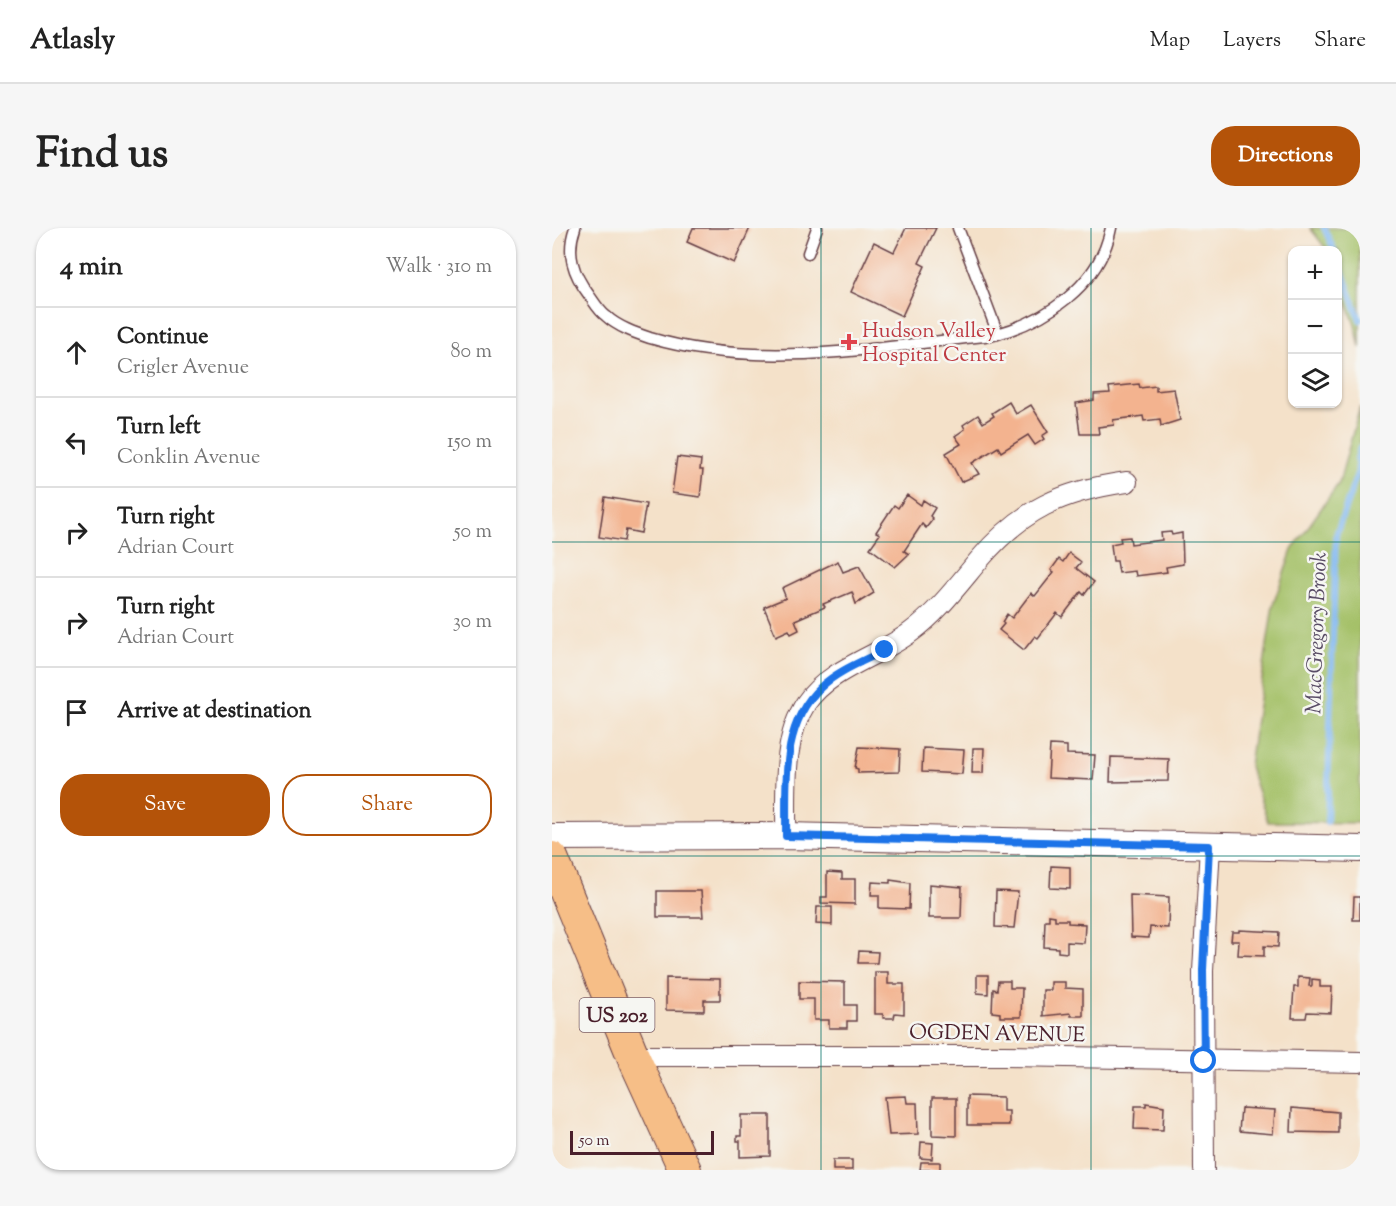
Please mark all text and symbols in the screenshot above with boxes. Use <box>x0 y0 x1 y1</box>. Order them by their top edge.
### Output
text: Atlasly <box>30 21 115 61</box>
text: Map <box>1150 26 1190 56</box>
text: Layers <box>1223 26 1281 56</box>
text: Share <box>1314 26 1366 56</box>
text: Find us <box>36 126 168 186</box>
button: Directions <box>1211 126 1360 186</box>
map controls <box>1288 246 1342 408</box>
button: + <box>1288 246 1342 300</box>
text: 4 min <box>60 249 123 286</box>
text: Walk · 310 m <box>385 253 492 282</box>
button: − <box>1288 300 1342 354</box>
place label: Hudson Valley Hospital Center <box>862 317 1006 371</box>
text: Continue <box>117 322 208 354</box>
marker: Hudson Valley Hospital Center <box>840 333 858 351</box>
icon: ahead <box>60 336 93 369</box>
text: 80 m <box>451 338 492 367</box>
text: Crigler Avenue <box>117 354 249 383</box>
button: layers <box>1288 354 1342 408</box>
text: Turn left <box>117 412 200 444</box>
icon: left <box>60 426 93 459</box>
text: 150 m <box>447 428 492 457</box>
text: Conklin Avenue <box>117 444 260 473</box>
text: Turn right <box>117 502 214 534</box>
icon: right <box>60 516 93 549</box>
text: 50 m <box>454 518 492 547</box>
text: Adrian Court <box>117 534 234 563</box>
water label: MacGregory Brook <box>1299 552 1337 715</box>
text: Turn right <box>117 592 214 624</box>
icon: right <box>60 606 93 639</box>
text: 30 m <box>453 608 492 637</box>
text: Adrian Court <box>117 624 234 653</box>
route end <box>871 636 897 662</box>
icon: arrive <box>60 696 93 729</box>
text: Arrive at destination <box>117 696 312 728</box>
button: Save <box>60 774 270 836</box>
button: Share <box>282 774 492 836</box>
road number: US 202 <box>580 998 655 1032</box>
street label: OGDEN AVENUE <box>909 1018 1085 1052</box>
route start <box>1190 1047 1216 1073</box>
scale bar <box>570 1128 714 1156</box>
text: 50 m <box>579 1130 610 1153</box>

